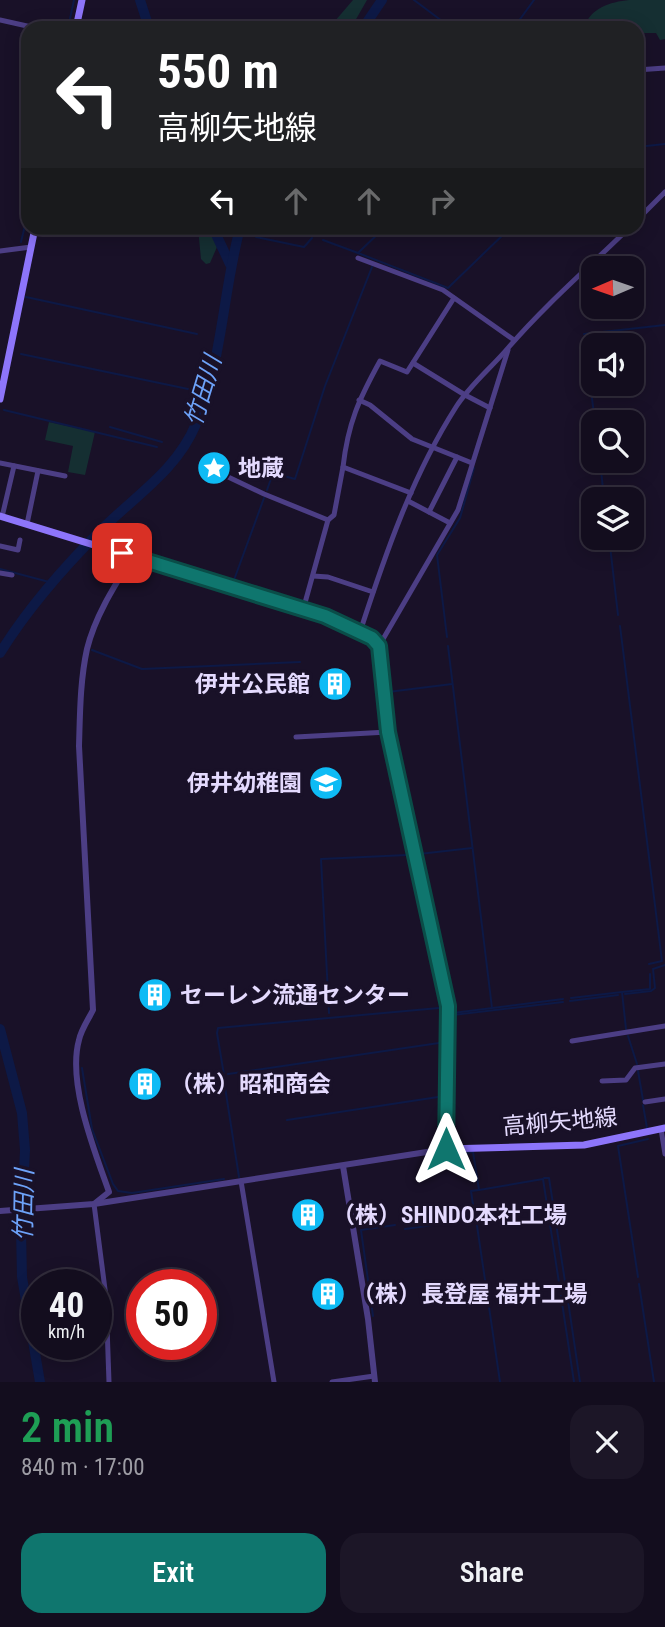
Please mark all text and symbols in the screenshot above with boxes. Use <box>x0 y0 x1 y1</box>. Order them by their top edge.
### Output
text: 550 m <box>157 43 279 100</box>
icon: left <box>42 49 133 140</box>
text: 高柳矢地線 <box>157 109 317 147</box>
icon: left <box>204 182 242 220</box>
icon: ahead <box>277 182 315 220</box>
icon: ahead <box>350 182 388 220</box>
icon: right <box>423 182 461 220</box>
north arrow <box>581 256 644 318</box>
map controls <box>581 256 644 550</box>
button: sound <box>581 333 644 396</box>
water label: 竹田川 <box>179 350 228 430</box>
button: search <box>581 410 644 473</box>
place icon: 地蔵 <box>195 449 233 487</box>
place label: 地蔵 <box>238 455 284 482</box>
button: layers <box>581 487 644 550</box>
pin <box>92 523 152 583</box>
icon: arrive <box>103 534 141 572</box>
building icon: 伊井公民館 <box>316 665 354 703</box>
place label: 伊井公民館 <box>195 671 310 698</box>
school or university icon: 伊井幼稚園 <box>307 764 345 802</box>
place label: 伊井幼稚園 <box>187 770 302 797</box>
building icon: セーレン流通センター <box>136 976 174 1014</box>
place label: セーレン流通センター <box>180 982 410 1009</box>
building icon: （株）昭和商会 <box>126 1065 164 1103</box>
place label: （株）昭和商会 <box>170 1071 331 1098</box>
street label: 高柳矢地線 <box>502 1104 618 1140</box>
position arrow <box>409 1112 483 1186</box>
water label: 竹田川 <box>9 1166 39 1241</box>
building icon: （株）SHINDO本社工場 <box>289 1196 327 1234</box>
place label: （株）SHINDO本社工場 <box>332 1202 567 1229</box>
speed limit sign: 50 <box>126 1269 217 1360</box>
building icon: （株）長登屋 福井工場 <box>309 1275 347 1313</box>
place label: （株）長登屋 福井工場 <box>352 1281 587 1308</box>
text: 40 <box>49 1285 84 1326</box>
text: km/h <box>48 1321 85 1342</box>
text: 2 min <box>21 1403 114 1452</box>
button: close <box>570 1405 644 1479</box>
text: 840 m · 17:00 <box>21 1454 145 1481</box>
button: Exit <box>21 1533 326 1613</box>
button: Share <box>340 1533 644 1613</box>

